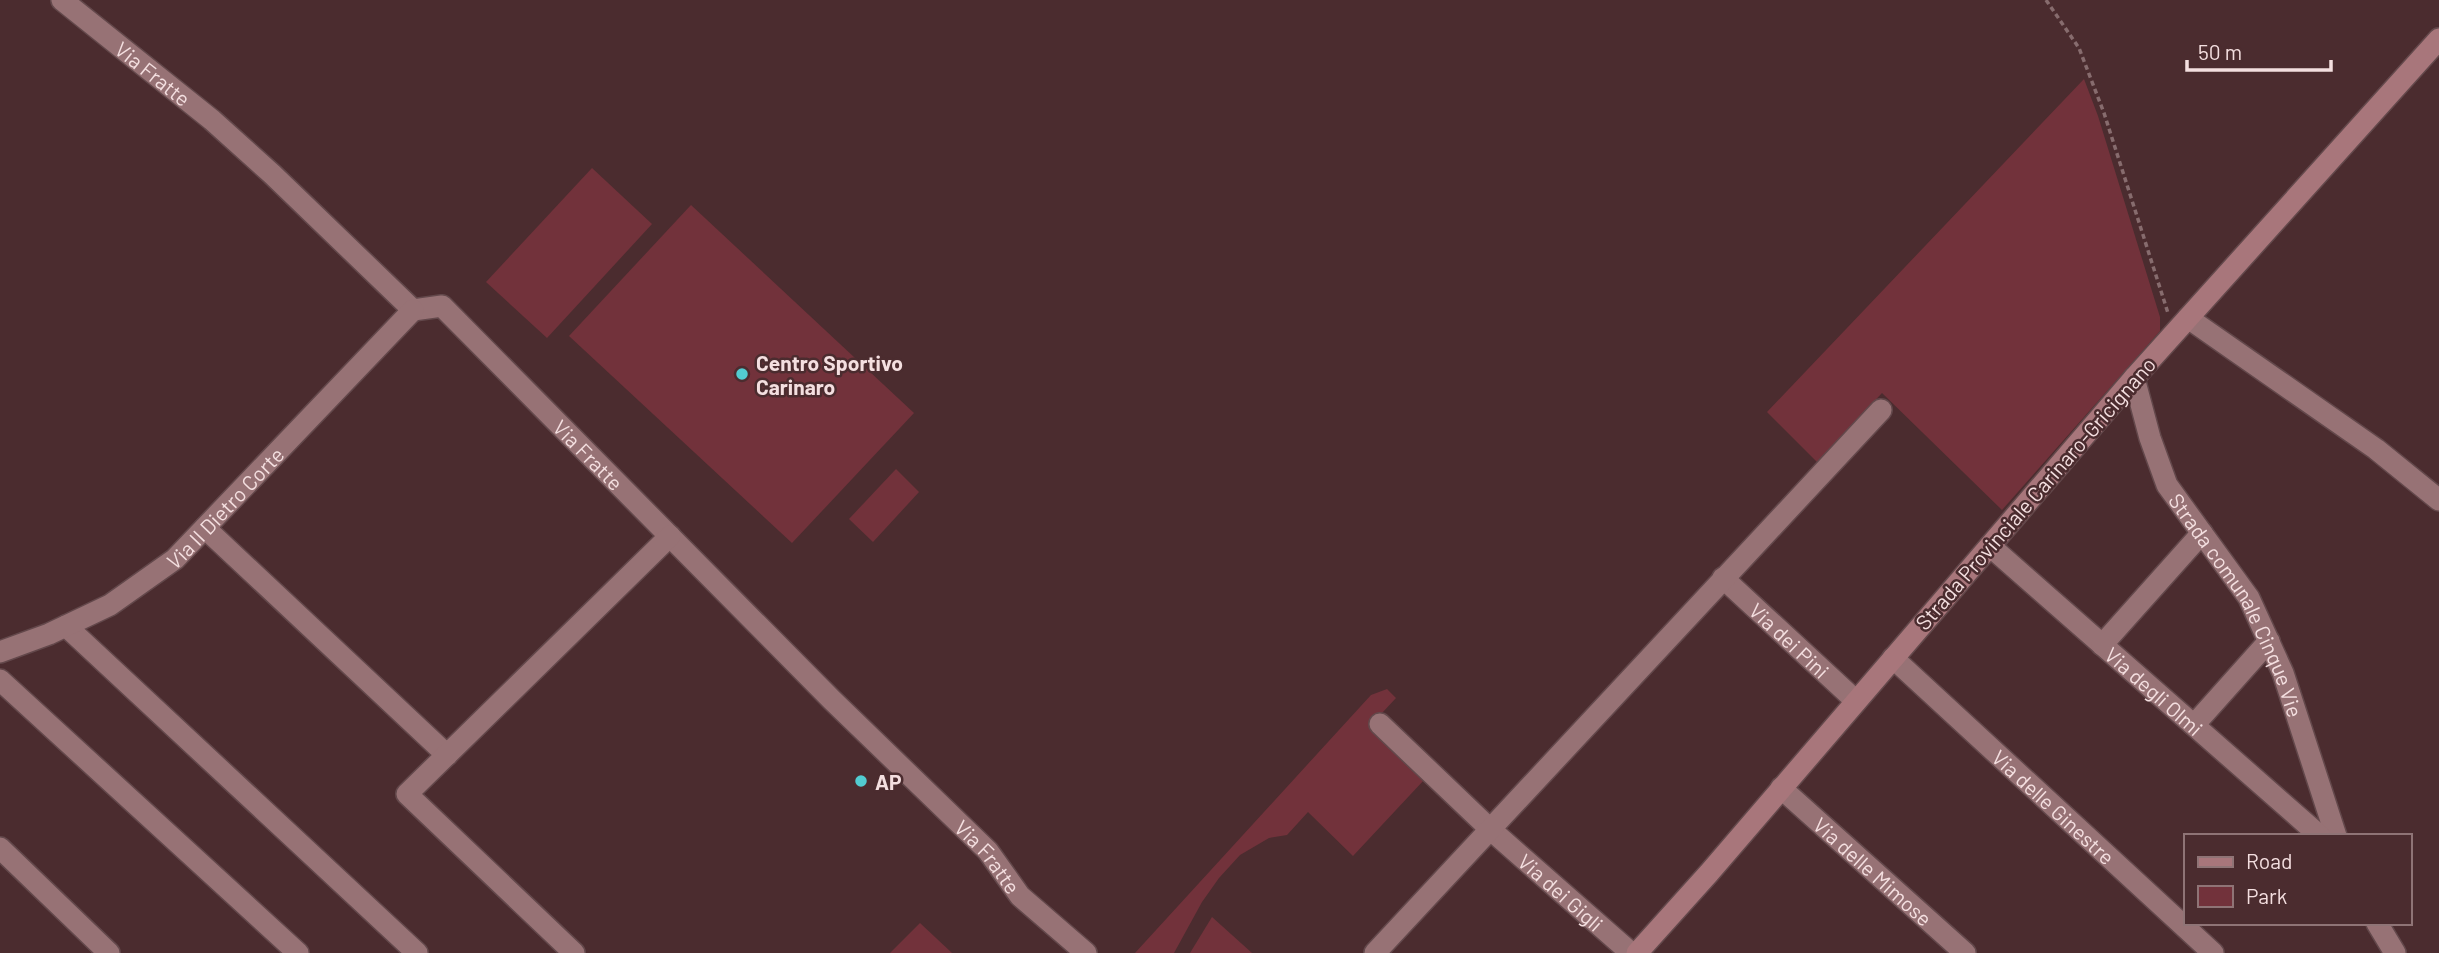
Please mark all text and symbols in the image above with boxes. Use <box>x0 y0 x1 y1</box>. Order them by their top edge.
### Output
scale bar <box>2187 28 2330 72</box>
street label: Via Fratte <box>111 36 196 111</box>
text: 50 m <box>2198 39 2242 64</box>
place label: Centro Sportivo Carinaro <box>756 350 903 399</box>
street label: Strada Provinciale Carinaro-Gricignano <box>1910 352 2160 634</box>
marker: Centro Sportivo Carinaro <box>734 366 750 382</box>
street label: Via Fratte <box>549 414 629 495</box>
street label: Via II Dietro Corte <box>161 441 288 574</box>
street label: Strada comunale Cinque Vie <box>2164 488 2309 720</box>
street label: Via dei Pini <box>1745 597 1835 683</box>
street label: Via degli Olmi <box>2101 641 2208 740</box>
street label: Via delle Ginestre <box>1988 744 2120 869</box>
place label: AP <box>875 769 902 794</box>
marker: AP <box>853 773 869 789</box>
street label: Via delle Mimose <box>1809 811 1938 930</box>
street label: Via Fratte <box>950 814 1026 898</box>
legend <box>2184 834 2411 925</box>
street label: Via dei Gigli <box>1514 848 1609 936</box>
text: Road <box>2246 848 2292 873</box>
text: Park <box>2246 883 2287 908</box>

